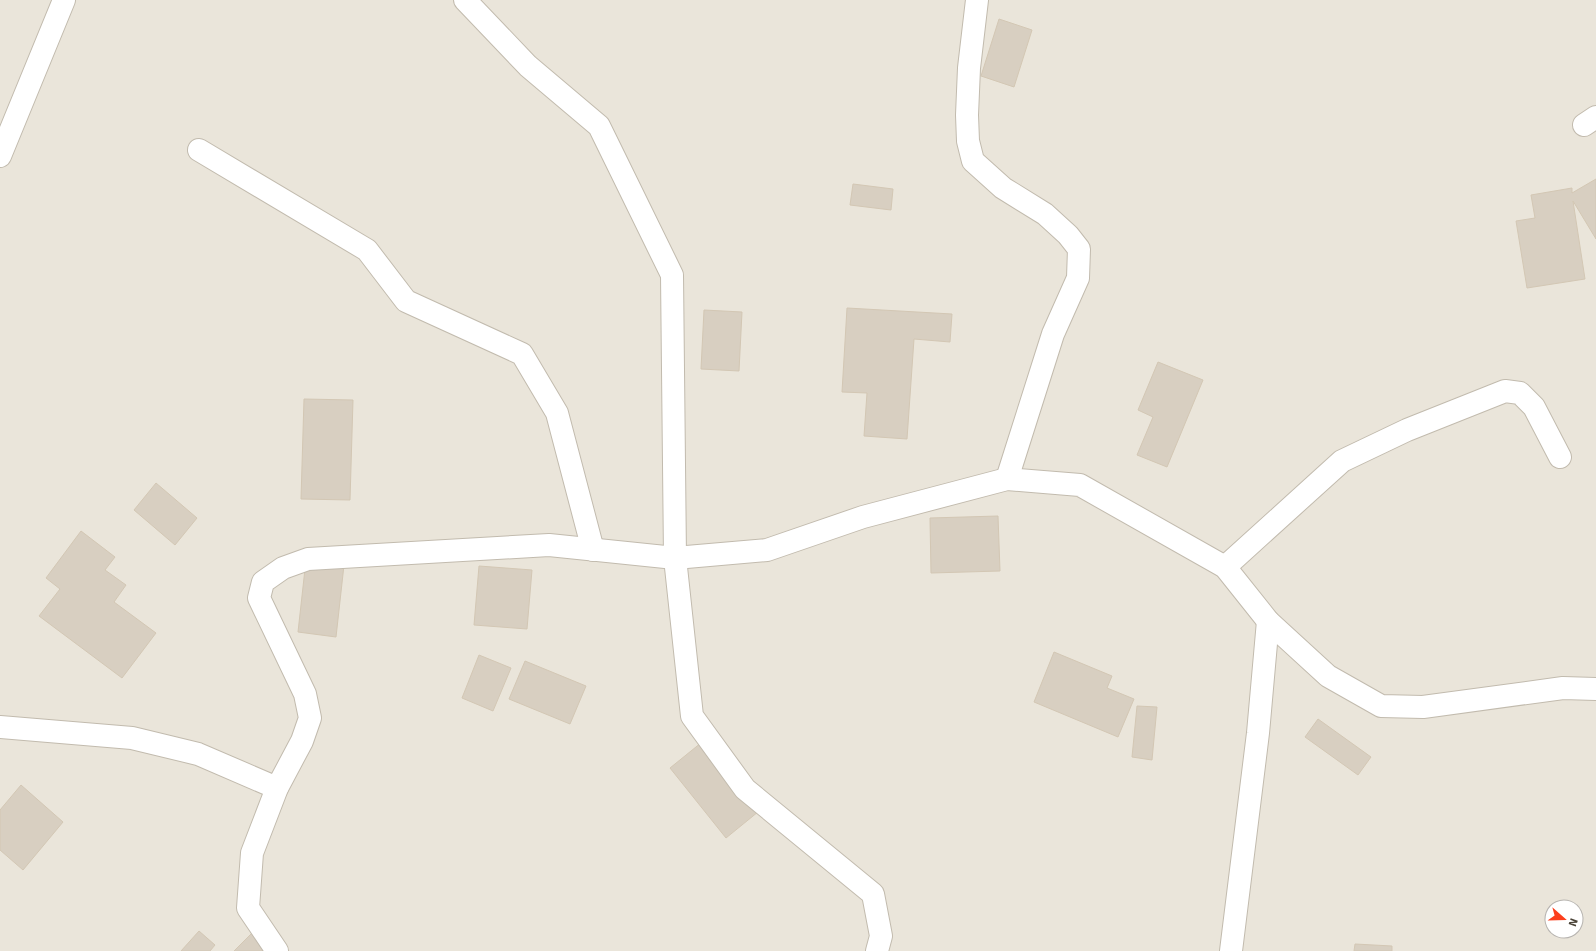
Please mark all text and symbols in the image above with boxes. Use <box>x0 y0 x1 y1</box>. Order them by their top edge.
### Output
north arrow <box>1544 899 1584 939</box>
text: N <box>1566 916 1580 928</box>

